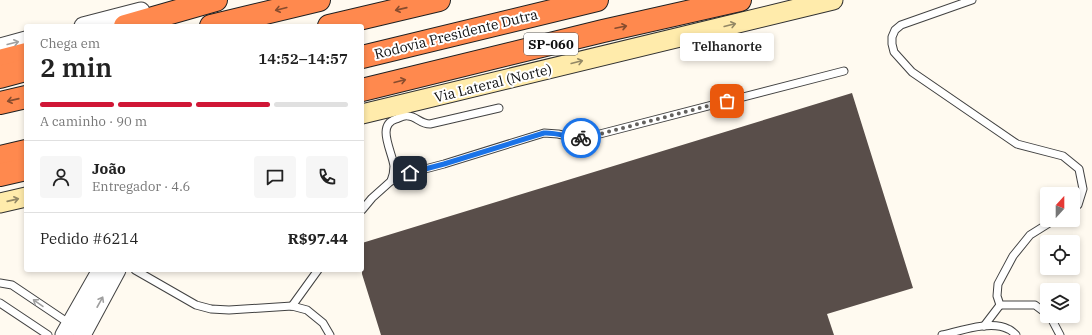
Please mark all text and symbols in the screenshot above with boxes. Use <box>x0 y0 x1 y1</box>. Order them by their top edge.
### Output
street label: Rodovia Presidente Dutra <box>372 5 540 63</box>
one-way arrow <box>274 6 287 13</box>
one-way arrow <box>395 6 408 13</box>
one-way arrow <box>724 21 737 28</box>
one-way arrow <box>615 23 628 31</box>
road number: SP-060 <box>524 33 578 55</box>
callout: Telhanorte <box>680 33 774 61</box>
text: Chega em <box>40 35 100 52</box>
text: Telhanorte <box>692 38 762 55</box>
one-way arrow <box>6 39 19 47</box>
text: 14:52–14:57 <box>258 49 348 68</box>
text: 2 min <box>40 50 112 84</box>
one-way arrow <box>570 58 583 66</box>
street label: Via Lateral (Norte) <box>432 60 554 106</box>
one-way arrow <box>393 77 406 85</box>
pin <box>710 84 744 118</box>
icon: bag <box>716 90 738 112</box>
one-way arrow <box>7 97 20 105</box>
text: A caminho · 90 m <box>40 113 147 130</box>
courier <box>561 118 601 158</box>
icon: bike <box>570 127 592 149</box>
button: person <box>40 156 82 198</box>
button: chat <box>254 156 296 198</box>
button: phone <box>306 156 348 198</box>
pin <box>393 156 427 190</box>
text: João <box>92 159 126 178</box>
icon: home <box>399 162 421 184</box>
text: Entregador · 4.6 <box>92 178 190 195</box>
north arrow <box>1040 187 1080 227</box>
map controls <box>1040 187 1080 323</box>
one-way arrow <box>6 196 19 204</box>
text: Pedido #6214 <box>40 229 139 248</box>
text: R$97.44 <box>288 229 348 248</box>
button: locate <box>1040 235 1080 275</box>
button: layers <box>1040 283 1080 323</box>
one-way arrow <box>96 297 104 309</box>
one-way arrow <box>33 299 44 307</box>

